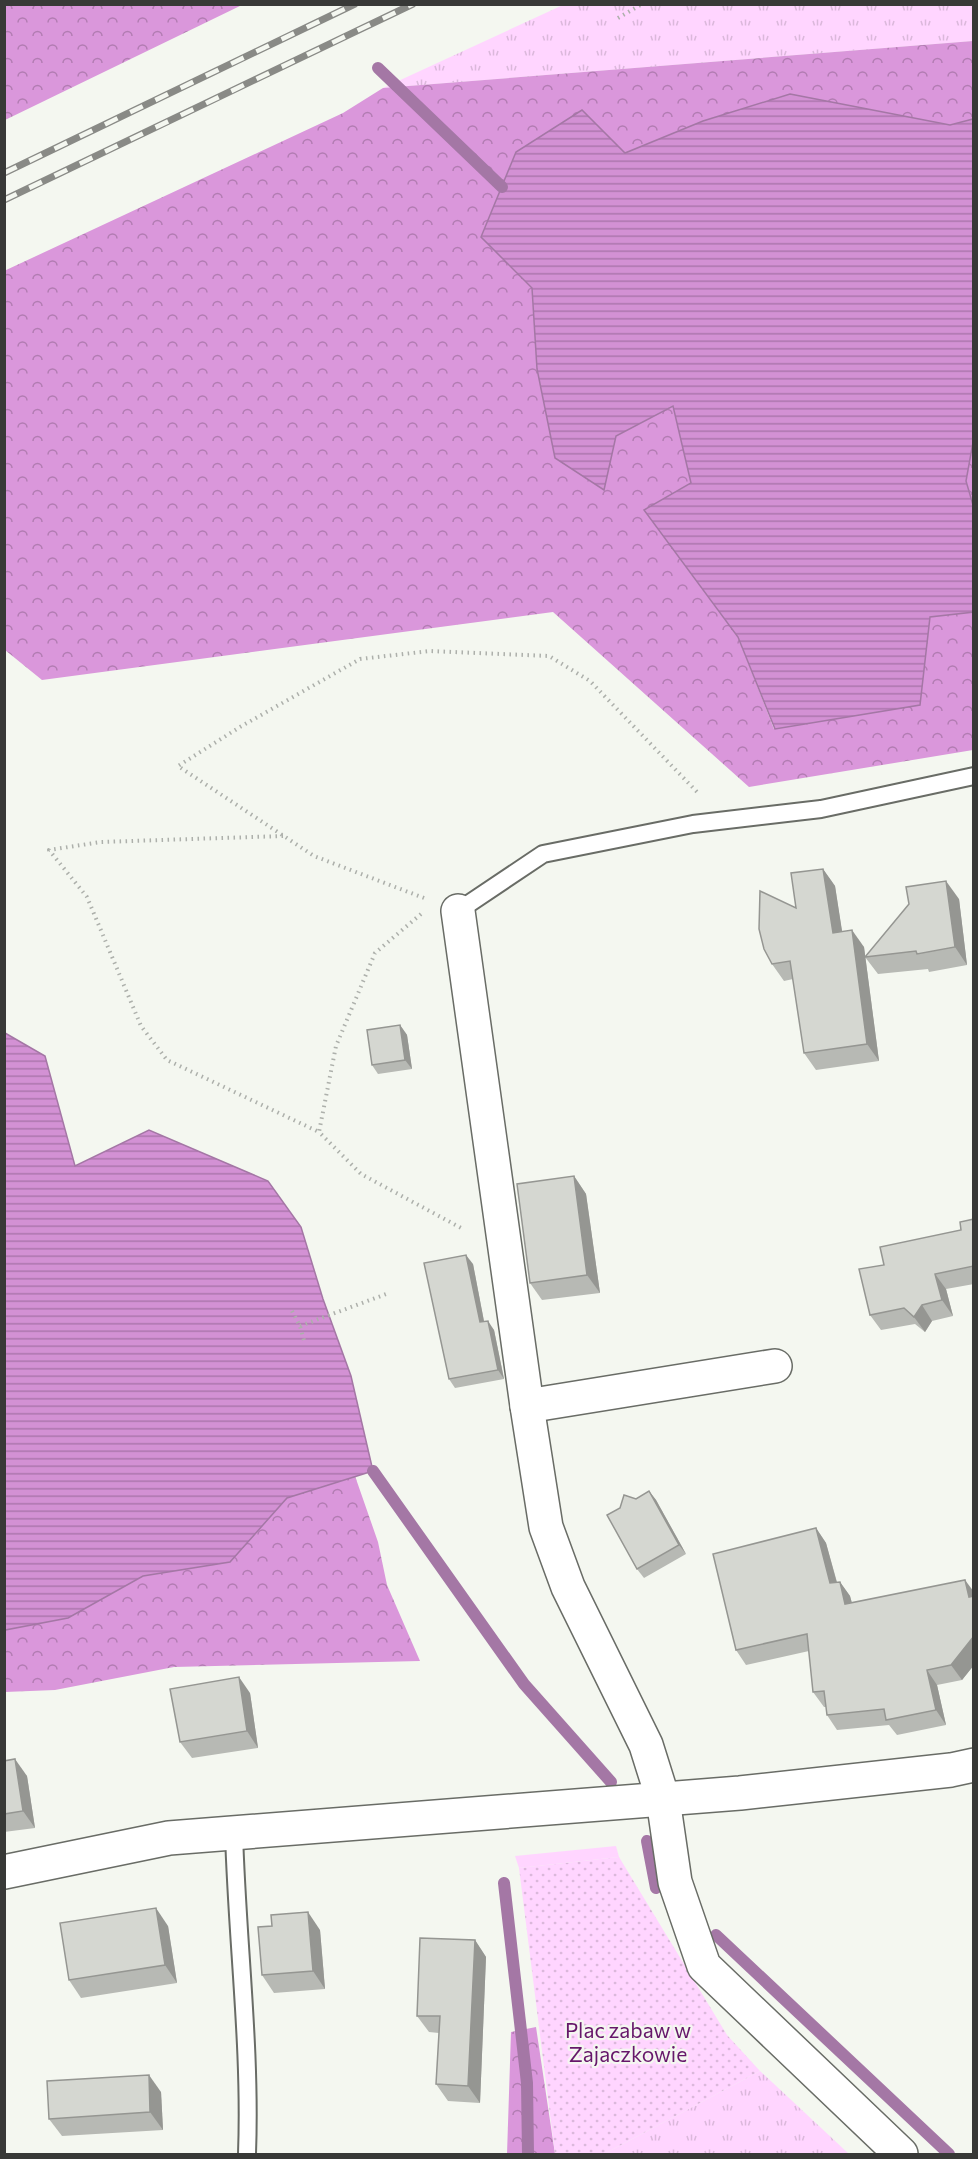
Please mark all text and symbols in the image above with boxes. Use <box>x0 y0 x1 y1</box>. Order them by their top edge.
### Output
park label: Plac zabaw w Zajaczkowie <box>565 2017 691 2066</box>

